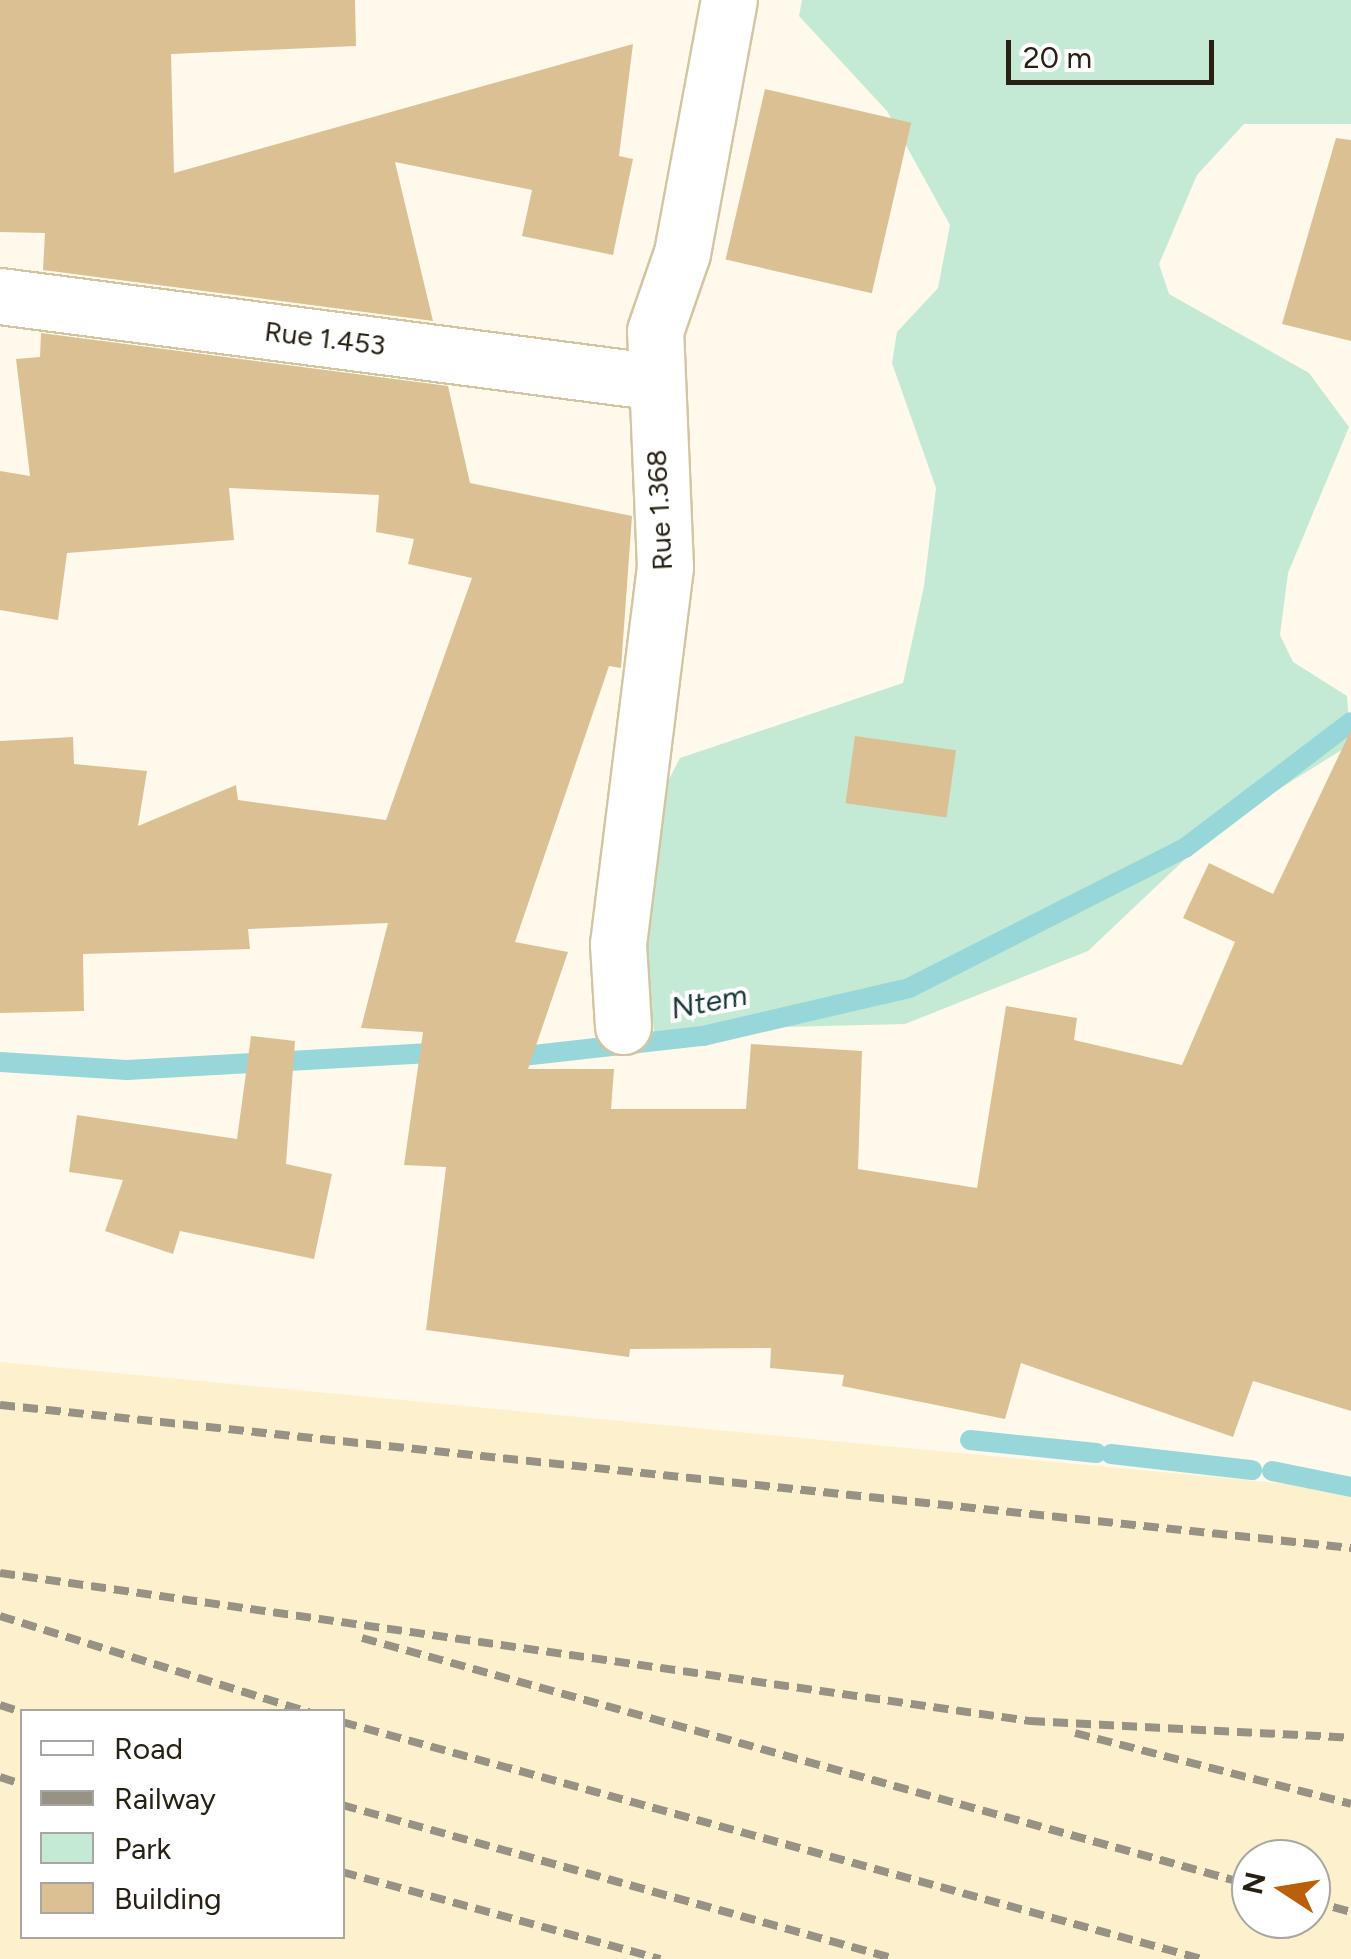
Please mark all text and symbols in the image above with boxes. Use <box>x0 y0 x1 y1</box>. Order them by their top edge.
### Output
scale bar <box>1011 20 1218 82</box>
text: 20 m <box>1023 39 1092 76</box>
street label: Rue 1.453 <box>263 314 387 362</box>
street label: Rue 1.368 <box>639 449 679 571</box>
water label: Ntem <box>668 977 750 1027</box>
legend <box>20 1709 345 1939</box>
text: Road <box>114 1730 183 1767</box>
text: Railway <box>114 1780 216 1817</box>
text: Park <box>114 1830 171 1867</box>
north arrow <box>1231 1839 1331 1939</box>
text: N <box>1235 1869 1272 1897</box>
text: Building <box>114 1880 222 1917</box>

